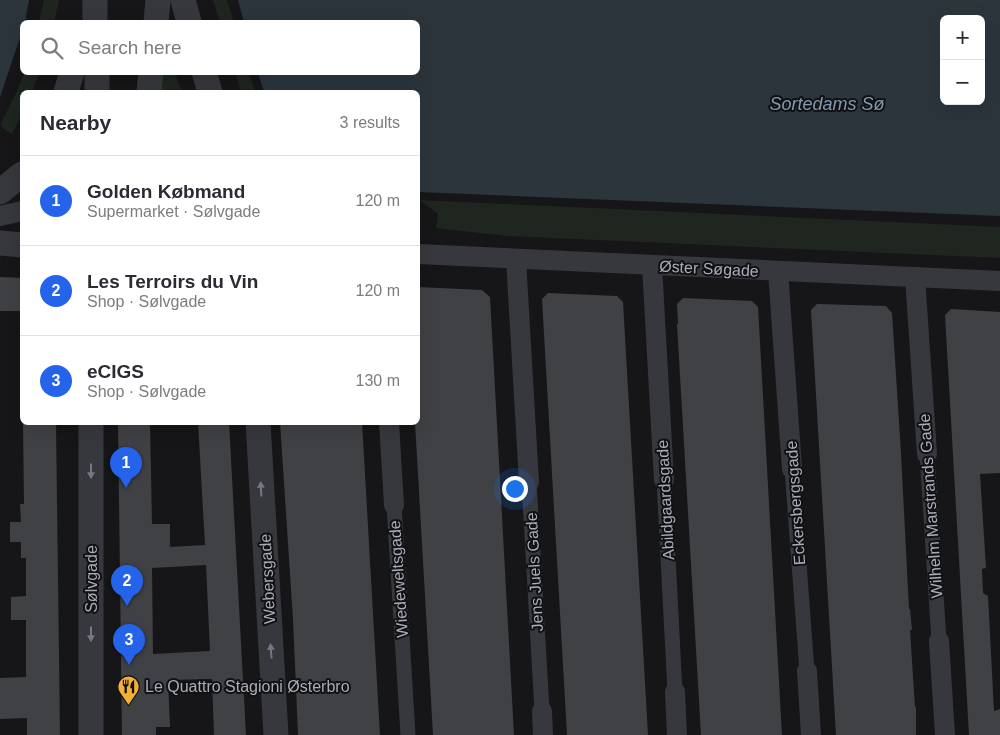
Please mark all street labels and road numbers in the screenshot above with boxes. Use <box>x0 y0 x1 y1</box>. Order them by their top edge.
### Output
street label: Øster Søgade <box>659 257 759 280</box>
street label: Wilhelm Marstrands Gade <box>916 413 945 599</box>
street label: Abildgaardsgade <box>654 439 677 560</box>
street label: Eckersbergsgade <box>783 440 808 566</box>
street label: Jens Juels Gade <box>523 512 546 632</box>
street label: Wiedeweltsgade <box>386 520 411 638</box>
street label: Webersgade <box>257 533 278 625</box>
street label: Sølvgade <box>83 545 100 613</box>

